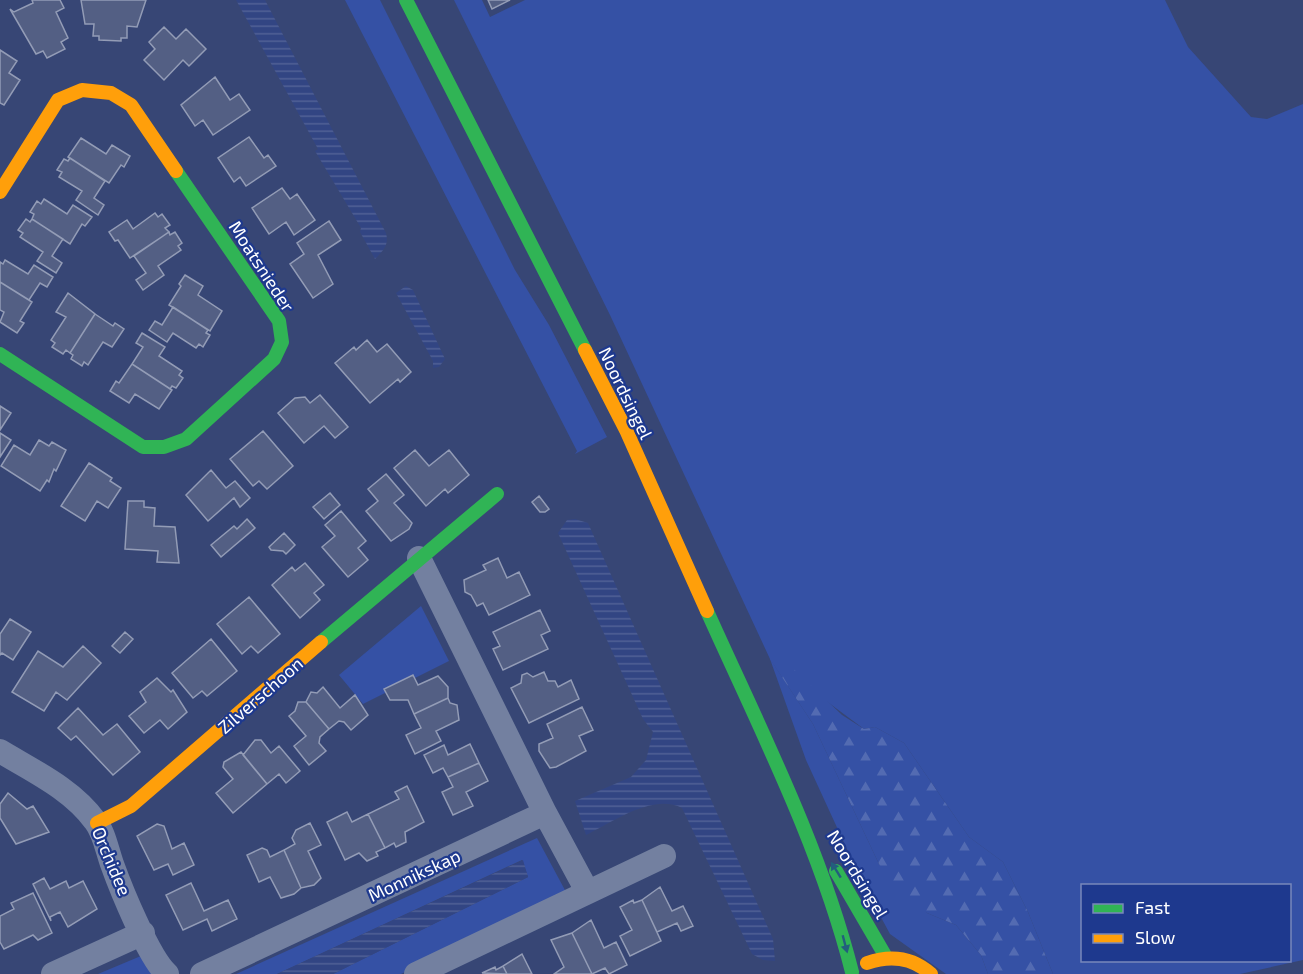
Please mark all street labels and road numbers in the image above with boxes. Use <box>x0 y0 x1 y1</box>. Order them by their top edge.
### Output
street label: Moatsnieder <box>225 217 299 315</box>
street label: Noordsingel <box>594 343 658 443</box>
street label: Zilverschoon <box>213 652 307 738</box>
street label: Orchidee <box>88 823 136 899</box>
street label: Noordsingel <box>823 826 893 923</box>
street label: Monnikskap <box>364 844 464 906</box>

